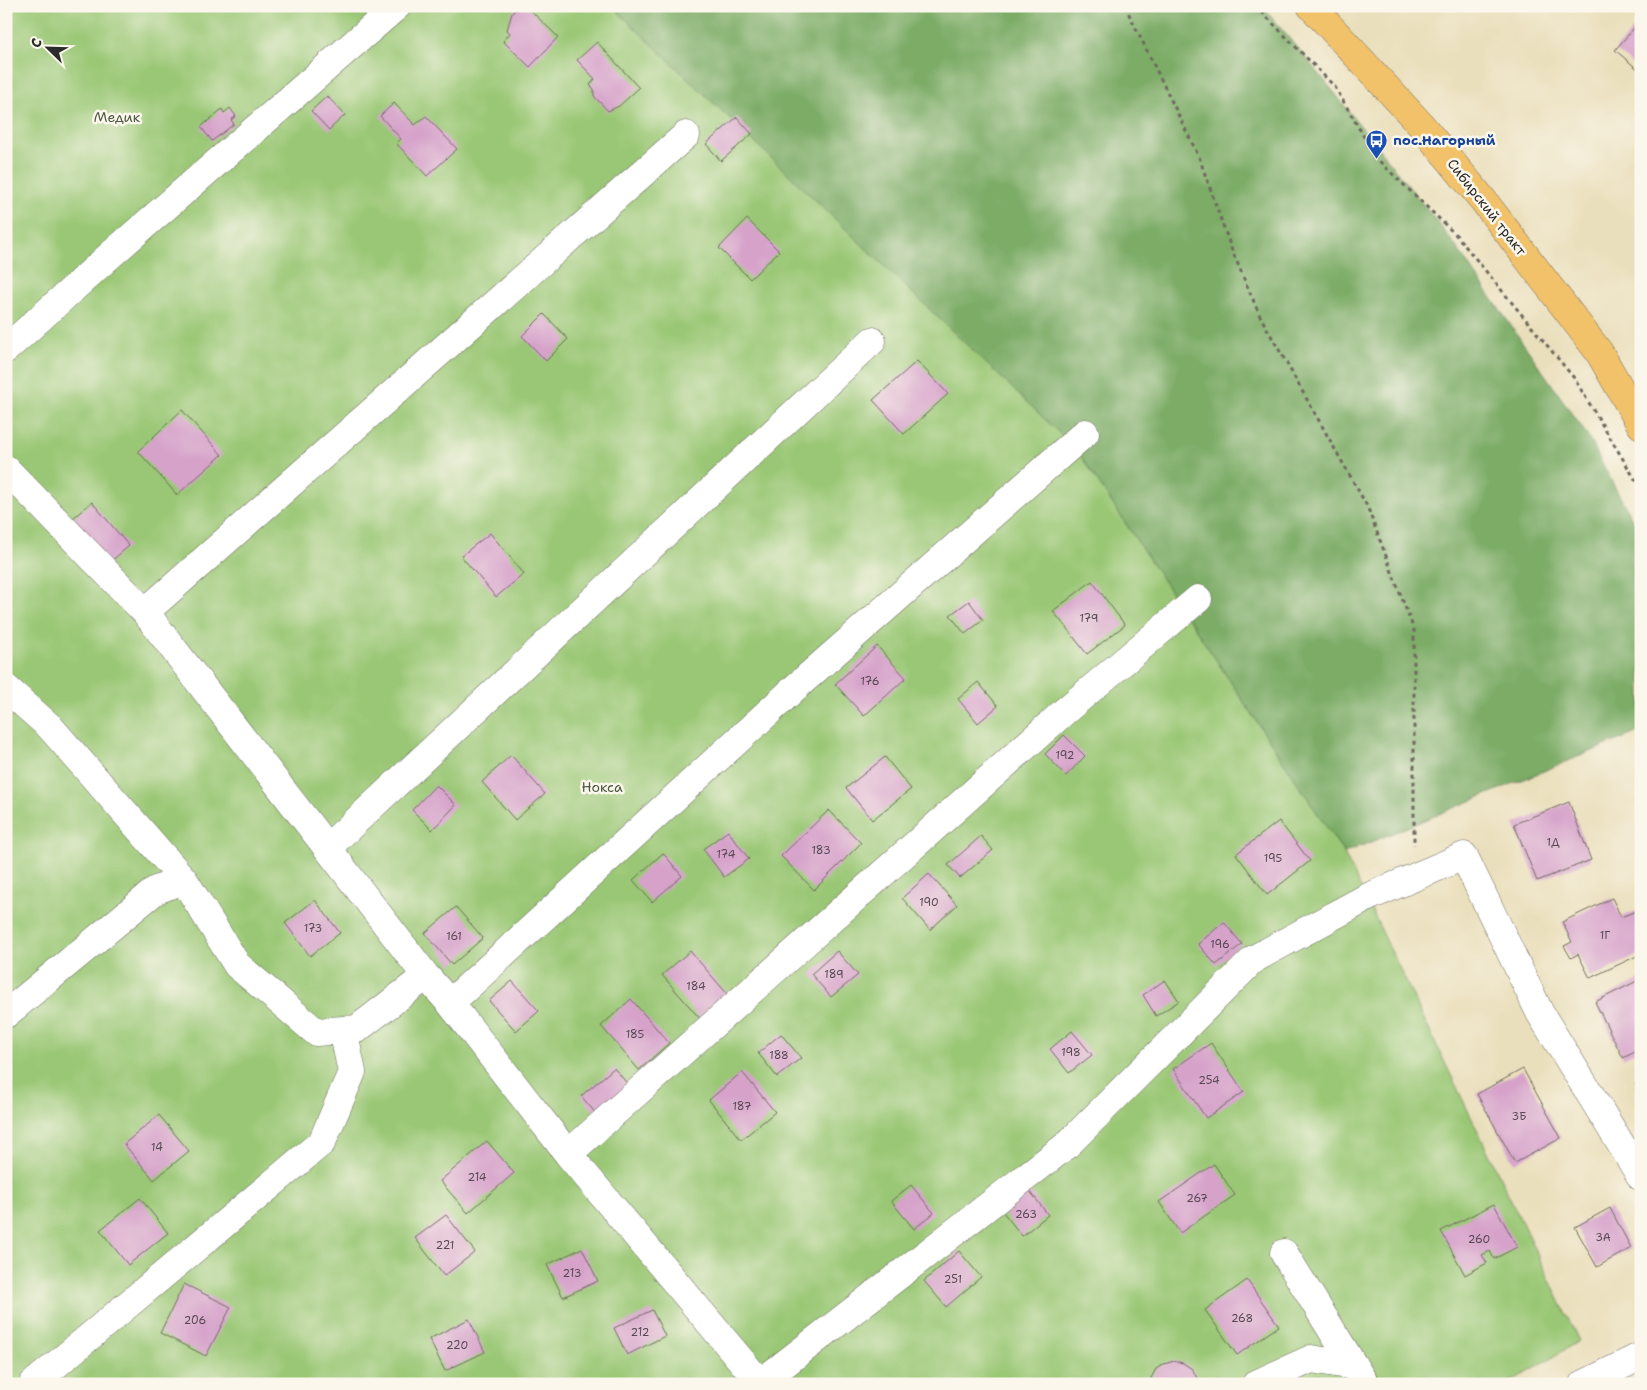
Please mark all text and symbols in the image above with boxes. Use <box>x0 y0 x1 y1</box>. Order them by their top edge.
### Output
north arrow <box>22 22 72 72</box>
text: С <box>26 35 46 50</box>
park label: Медик <box>94 108 141 126</box>
bus stop icon: пос.Нагорный <box>1365 128 1389 159</box>
place label: пос.Нагорный <box>1393 131 1496 149</box>
street label: Сибирский тракт <box>1444 155 1531 260</box>
house number: 179 <box>1079 611 1099 626</box>
house number: 176 <box>861 674 879 689</box>
house number: 192 <box>1055 748 1075 763</box>
park label: Нокса <box>581 778 623 796</box>
house number: 1Д <box>1547 835 1560 850</box>
house number: 183 <box>811 843 831 858</box>
house number: 174 <box>717 847 736 862</box>
house number: 195 <box>1264 851 1282 866</box>
house number: 190 <box>919 895 939 910</box>
house number: 173 <box>304 921 322 936</box>
house number: 1Г <box>1600 928 1610 943</box>
house number: 161 <box>446 929 462 944</box>
house number: 196 <box>1210 937 1230 952</box>
house number: 189 <box>824 967 844 982</box>
house number: 184 <box>686 979 706 994</box>
house number: 185 <box>626 1027 645 1042</box>
house number: 198 <box>1061 1045 1081 1060</box>
house number: 188 <box>769 1048 789 1063</box>
house number: 254 <box>1198 1073 1220 1088</box>
house number: 187 <box>732 1099 752 1114</box>
house number: 3Б <box>1512 1109 1526 1124</box>
house number: 14 <box>151 1140 163 1155</box>
house number: 214 <box>468 1170 487 1185</box>
house number: 267 <box>1186 1191 1208 1206</box>
house number: 263 <box>1015 1207 1037 1222</box>
house number: 3А <box>1595 1230 1611 1245</box>
house number: 260 <box>1468 1232 1490 1247</box>
house number: 221 <box>436 1238 454 1253</box>
house number: 213 <box>563 1266 581 1281</box>
house number: 251 <box>944 1272 962 1287</box>
house number: 268 <box>1231 1311 1253 1326</box>
house number: 206 <box>184 1313 206 1328</box>
house number: 212 <box>631 1325 649 1340</box>
house number: 220 <box>446 1338 468 1353</box>

